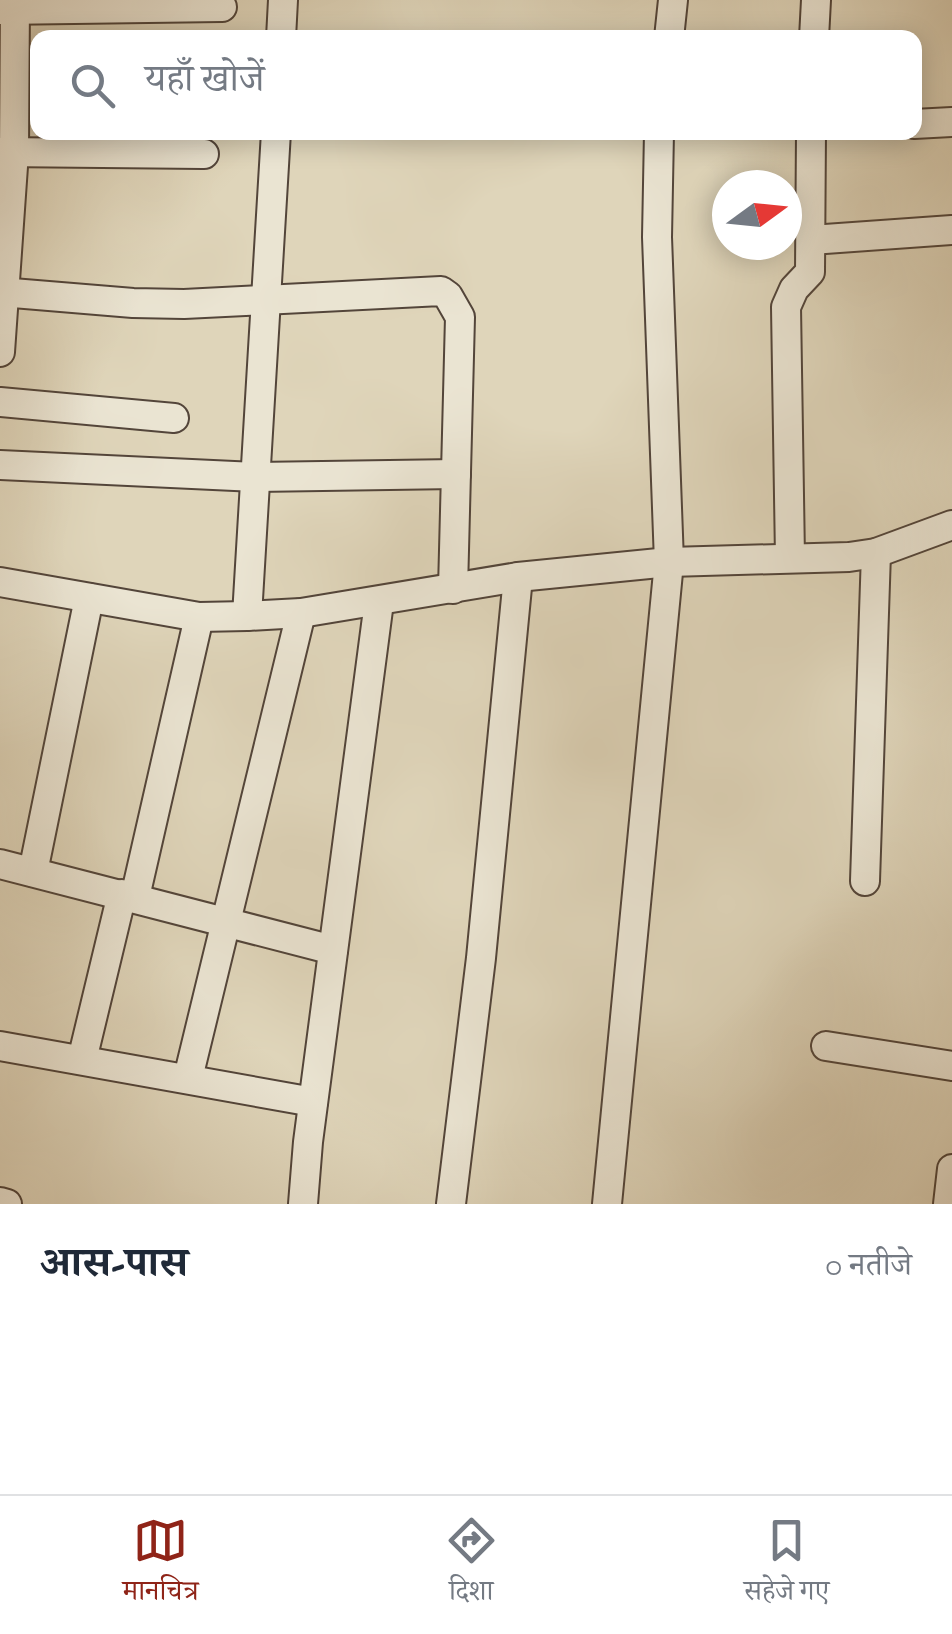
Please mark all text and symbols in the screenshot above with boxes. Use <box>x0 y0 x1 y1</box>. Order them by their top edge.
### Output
search box <box>30 30 922 140</box>
text: यहाँ खोजें <box>145 55 264 109</box>
icon: search <box>65 58 120 113</box>
north arrow <box>712 170 802 260</box>
text: आस-पास <box>40 1236 188 1296</box>
text: 0 नतीजे <box>825 1244 912 1290</box>
tab: मानचित्र <box>123 1513 199 1618</box>
tab: दिशा <box>444 1513 499 1618</box>
tab: सहेजे गए <box>744 1513 829 1618</box>

